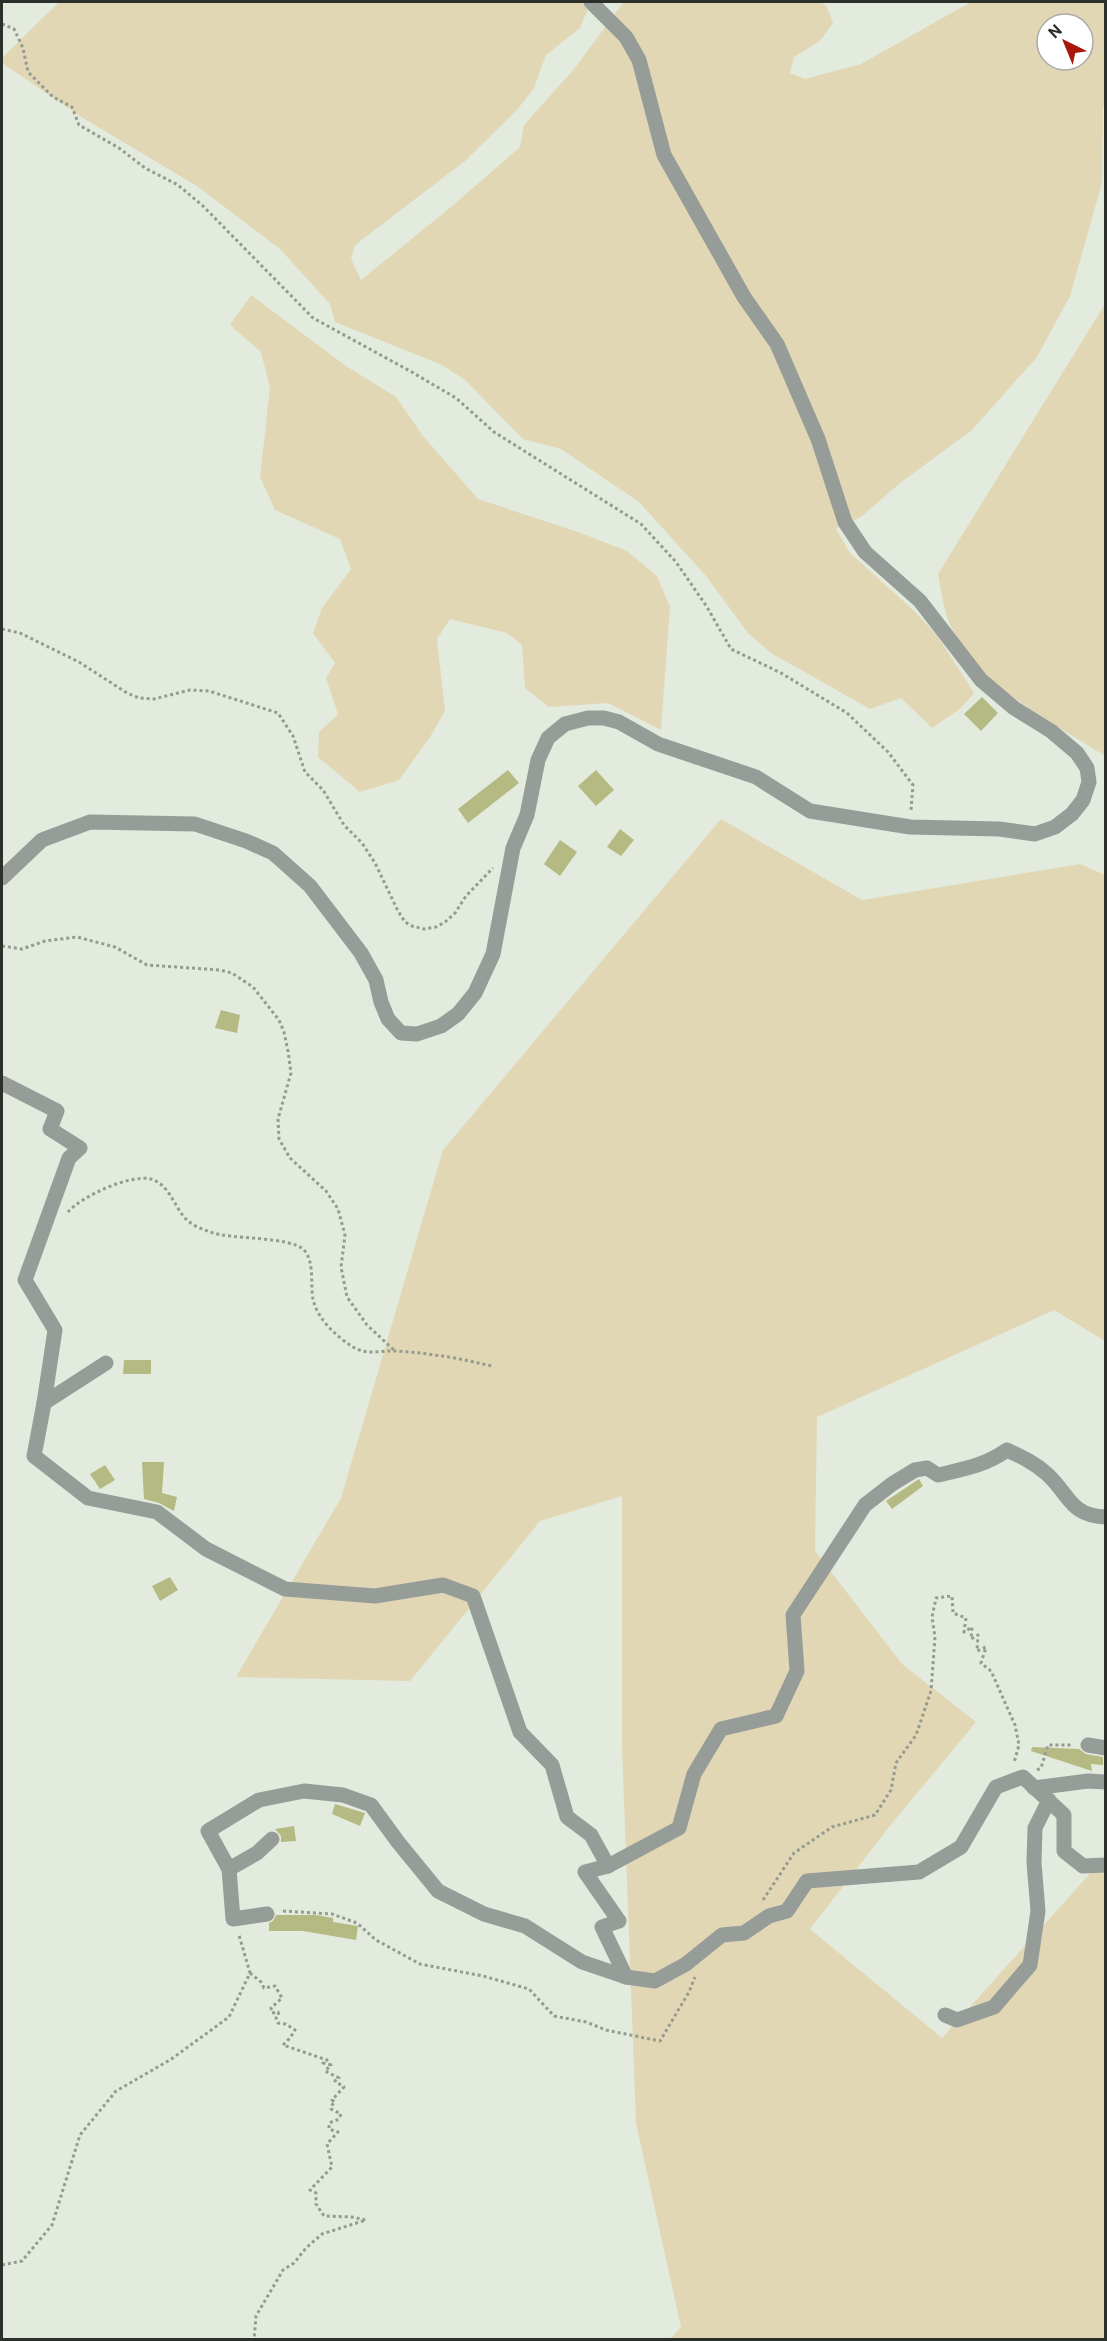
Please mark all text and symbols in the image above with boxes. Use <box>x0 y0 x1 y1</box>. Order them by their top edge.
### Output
north arrow <box>1035 12 1095 72</box>
text: N <box>1045 21 1066 42</box>

